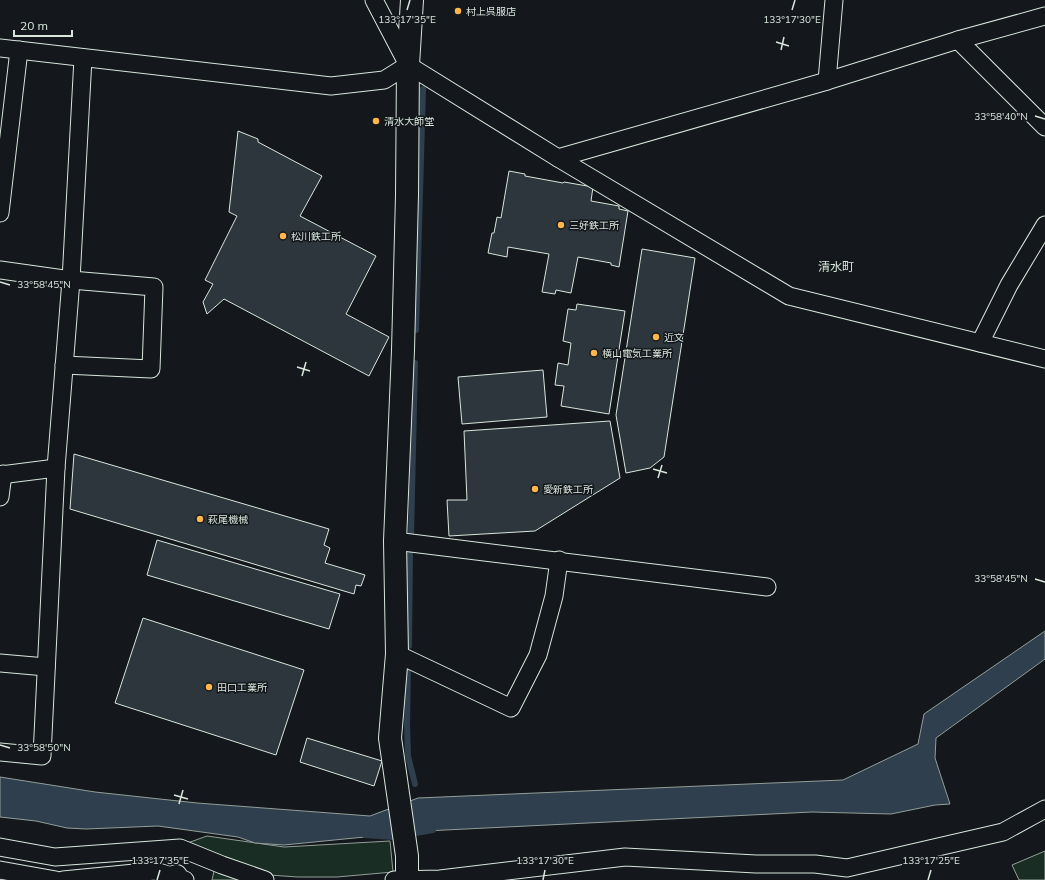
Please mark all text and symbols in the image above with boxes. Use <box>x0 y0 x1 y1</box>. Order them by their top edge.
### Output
place label: 村上呉服店 <box>466 5 516 18</box>
marker: 村上呉服店 <box>453 6 463 16</box>
scale bar <box>14 12 72 38</box>
text: 133°17'35"E <box>378 13 436 26</box>
text: 133°17'30"E <box>763 13 821 26</box>
text: 20 m <box>20 18 48 33</box>
text: 33°58'40"N <box>974 110 1028 123</box>
place label: 清水大師堂 <box>384 115 434 128</box>
marker: 清水大師堂 <box>371 116 381 126</box>
place label: 三好鉄工所 <box>569 219 619 232</box>
marker: 三好鉄工所 <box>556 220 566 230</box>
place label: 松川鉄工所 <box>291 230 341 243</box>
marker: 松川鉄工所 <box>278 231 288 241</box>
district label: 清水町 <box>818 259 854 274</box>
text: 33°58'45"N <box>17 278 71 291</box>
place label: 近文 <box>664 331 684 344</box>
marker: 近文 <box>651 332 661 342</box>
place label: 横山電気工業所 <box>602 347 672 360</box>
marker: 横山電気工業所 <box>589 348 599 358</box>
place label: 愛新鉄工所 <box>543 483 593 496</box>
marker: 愛新鉄工所 <box>530 484 540 494</box>
place label: 萩尾機械 <box>208 513 248 526</box>
marker: 萩尾機械 <box>195 514 205 524</box>
text: 33°58'45"N <box>974 572 1028 585</box>
place label: 田口工業所 <box>217 681 267 694</box>
marker: 田口工業所 <box>204 682 214 692</box>
text: 33°58'50"N <box>17 741 71 754</box>
text: 133°17'35"E <box>131 854 189 867</box>
text: 133°17'30"E <box>516 854 574 867</box>
text: 133°17'25"E <box>902 854 960 867</box>

